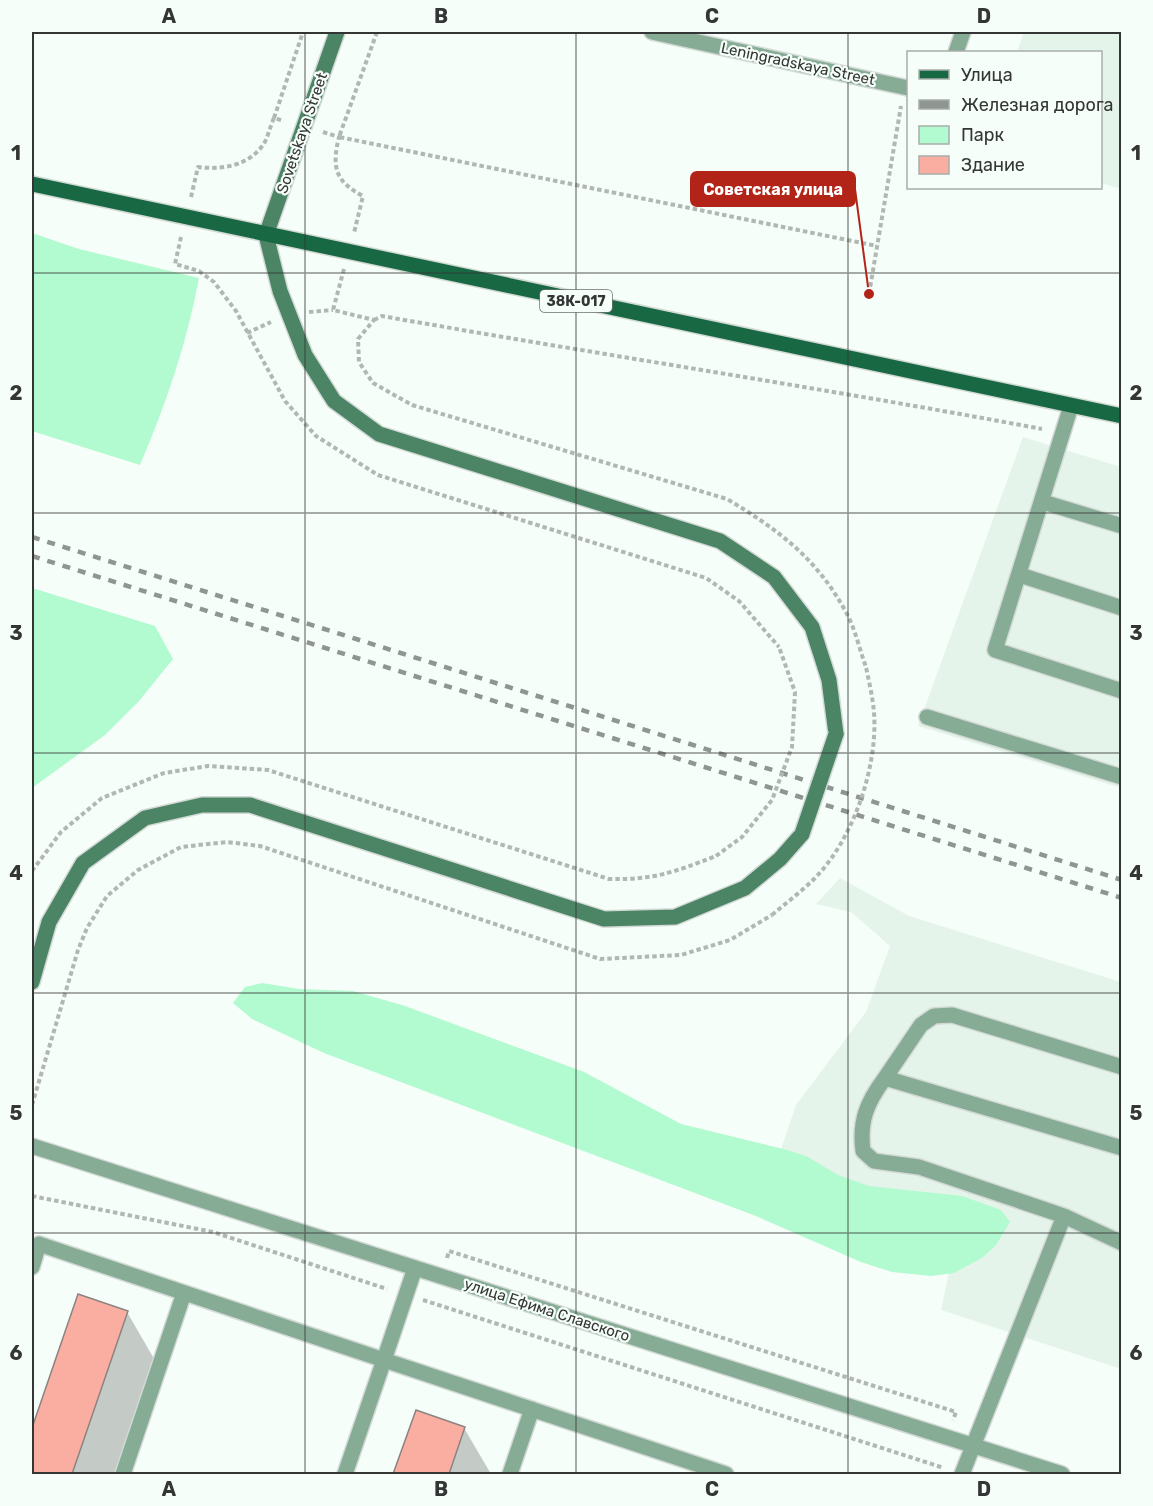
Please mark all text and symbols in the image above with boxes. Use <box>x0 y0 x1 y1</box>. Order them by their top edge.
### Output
text: A <box>162 4 177 28</box>
text: B <box>434 4 448 28</box>
text: C <box>705 4 719 28</box>
text: D <box>977 4 991 28</box>
street label: Leningradskaya Street <box>719 39 877 89</box>
legend <box>907 51 1102 189</box>
text: Улица <box>961 64 1013 86</box>
street label: Sovetskaya Street <box>273 70 331 196</box>
text: Железная дорога <box>961 94 1114 116</box>
text: Парк <box>961 124 1005 146</box>
text: 1 <box>11 141 21 165</box>
text: 1 <box>1131 141 1141 165</box>
text: Здание <box>961 154 1025 176</box>
callout: Советская улица <box>691 172 855 206</box>
text: Советская улица <box>703 180 843 199</box>
road number: 38К-017 <box>540 290 612 312</box>
text: 2 <box>10 381 23 405</box>
text: 2 <box>1130 381 1143 405</box>
text: 3 <box>9 621 23 645</box>
text: 3 <box>1129 621 1143 645</box>
text: 4 <box>9 861 23 885</box>
text: 4 <box>1129 861 1143 885</box>
text: 5 <box>10 1101 23 1125</box>
text: 5 <box>1130 1101 1143 1125</box>
street label: улица Ефима Славского <box>462 1275 632 1345</box>
text: 6 <box>9 1341 23 1365</box>
text: 6 <box>1129 1341 1143 1365</box>
text: A <box>162 1477 177 1501</box>
text: B <box>434 1477 448 1501</box>
text: C <box>705 1477 719 1501</box>
text: D <box>977 1477 991 1501</box>

